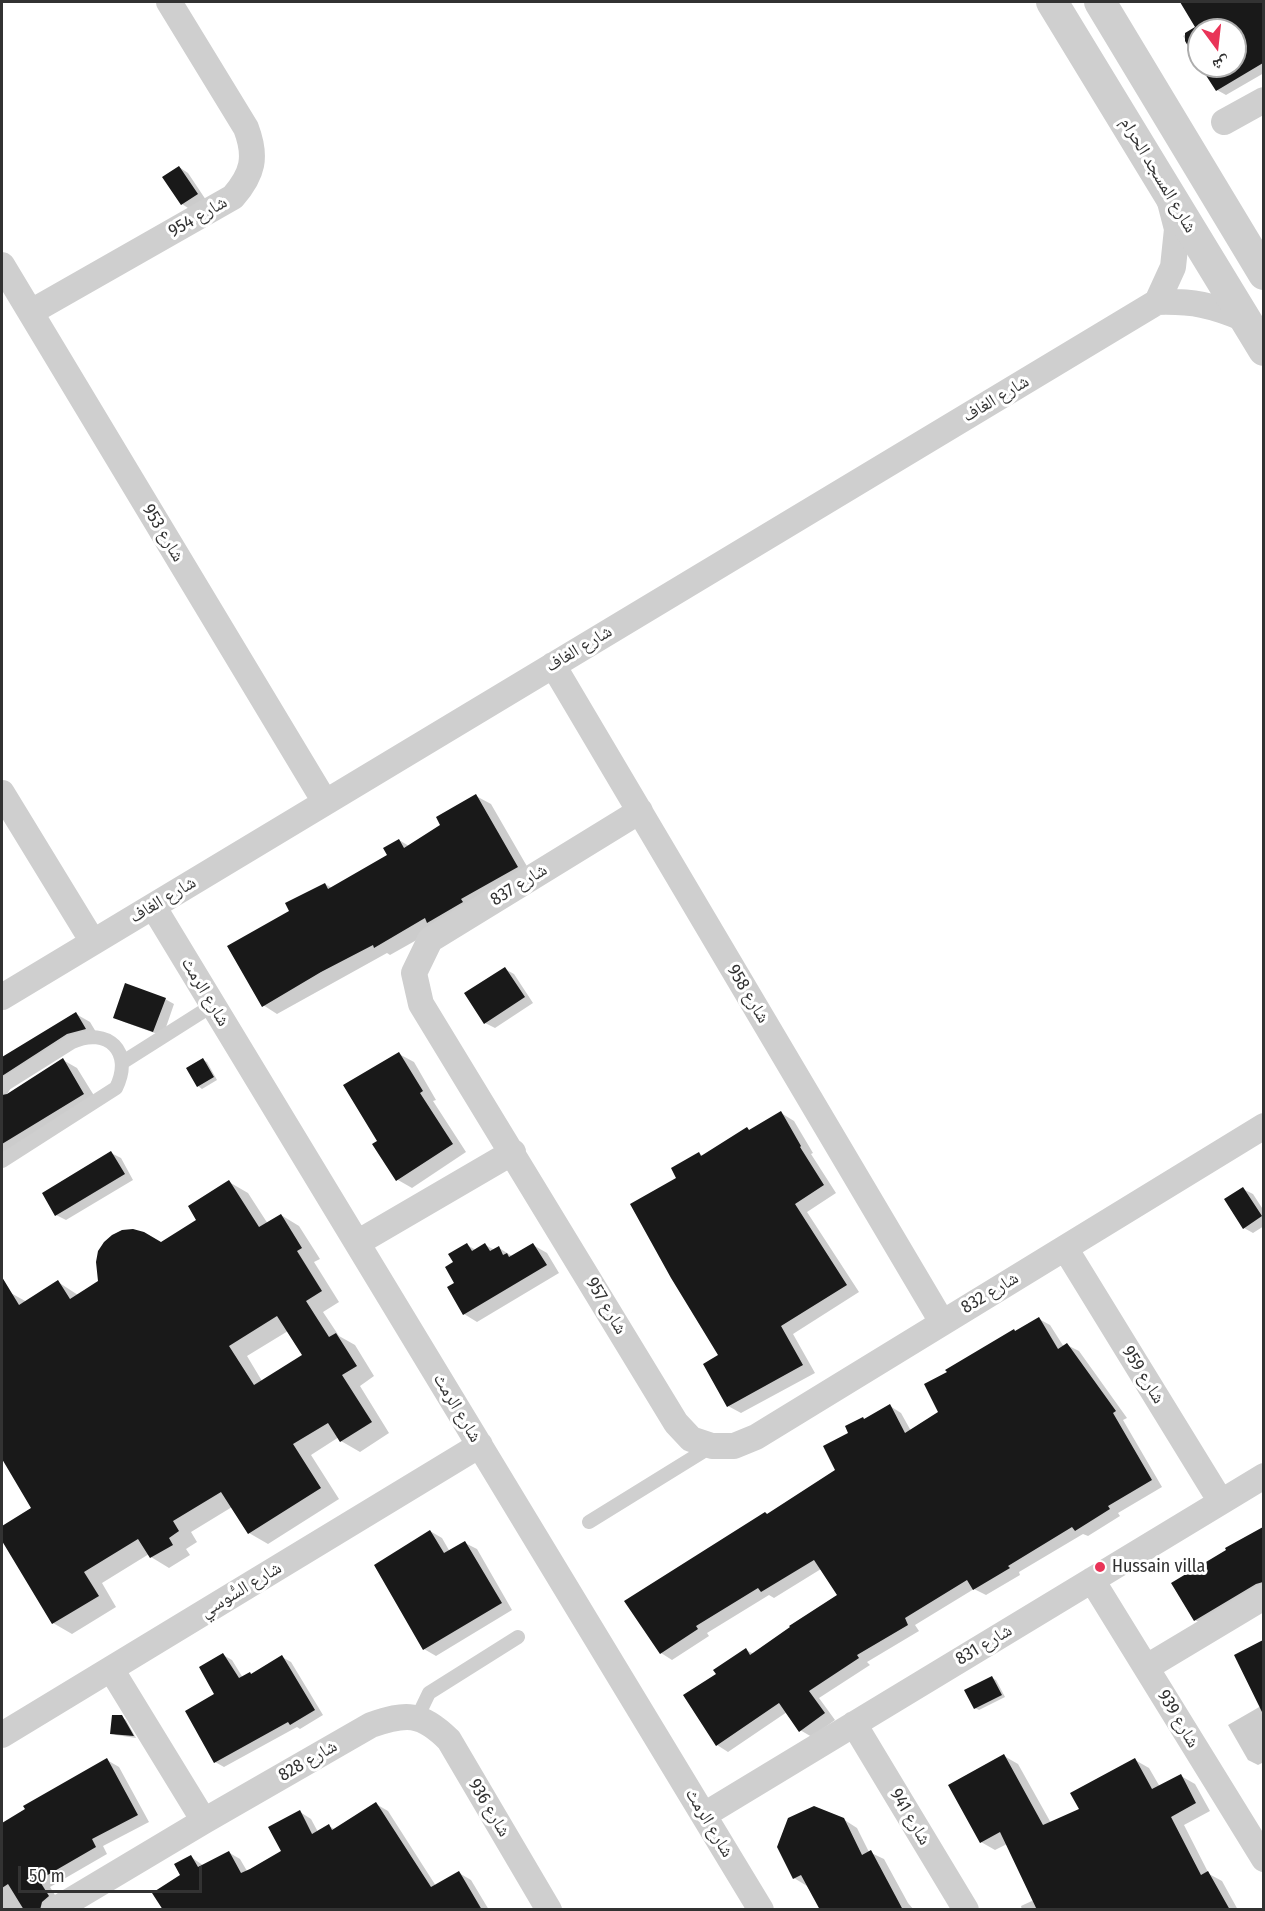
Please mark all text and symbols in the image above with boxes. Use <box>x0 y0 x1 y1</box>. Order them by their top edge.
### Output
north arrow <box>1187 18 1247 78</box>
text: ش <box>1211 53 1232 75</box>
street label: شارع المسجد الحرام <box>1115 113 1201 237</box>
street label: شارع 954 <box>165 192 231 242</box>
street label: شارع الغاف <box>959 371 1033 427</box>
street label: شارع 953 <box>137 500 189 566</box>
street label: شارع الغاف <box>542 621 616 677</box>
street label: شارع 837 <box>487 859 551 911</box>
street label: شارع الغاف <box>126 872 200 928</box>
street label: شارع الرمث <box>176 954 234 1030</box>
street label: شارع 958 <box>722 961 774 1027</box>
street label: شارع 832 <box>957 1267 1023 1319</box>
street label: شارع 957 <box>581 1274 631 1338</box>
street label: شارع 959 <box>1117 1342 1169 1408</box>
street label: شارع الرمث <box>428 1370 486 1446</box>
place label: Hussain villa <box>1112 1556 1205 1578</box>
street label: شارع السُّوسي <box>196 1557 286 1623</box>
marker: Hussain villa <box>1093 1560 1107 1574</box>
street label: شارع 831 <box>952 1620 1016 1670</box>
street label: شارع 939 <box>1152 1686 1204 1752</box>
street label: شارع 828 <box>275 1736 341 1786</box>
street label: شارع 936 <box>463 1775 515 1841</box>
street label: شارع الرمث <box>680 1785 738 1861</box>
street label: شارع 941 <box>885 1785 935 1849</box>
scale bar <box>21 1854 206 1892</box>
text: 50 m <box>29 1865 65 1887</box>

